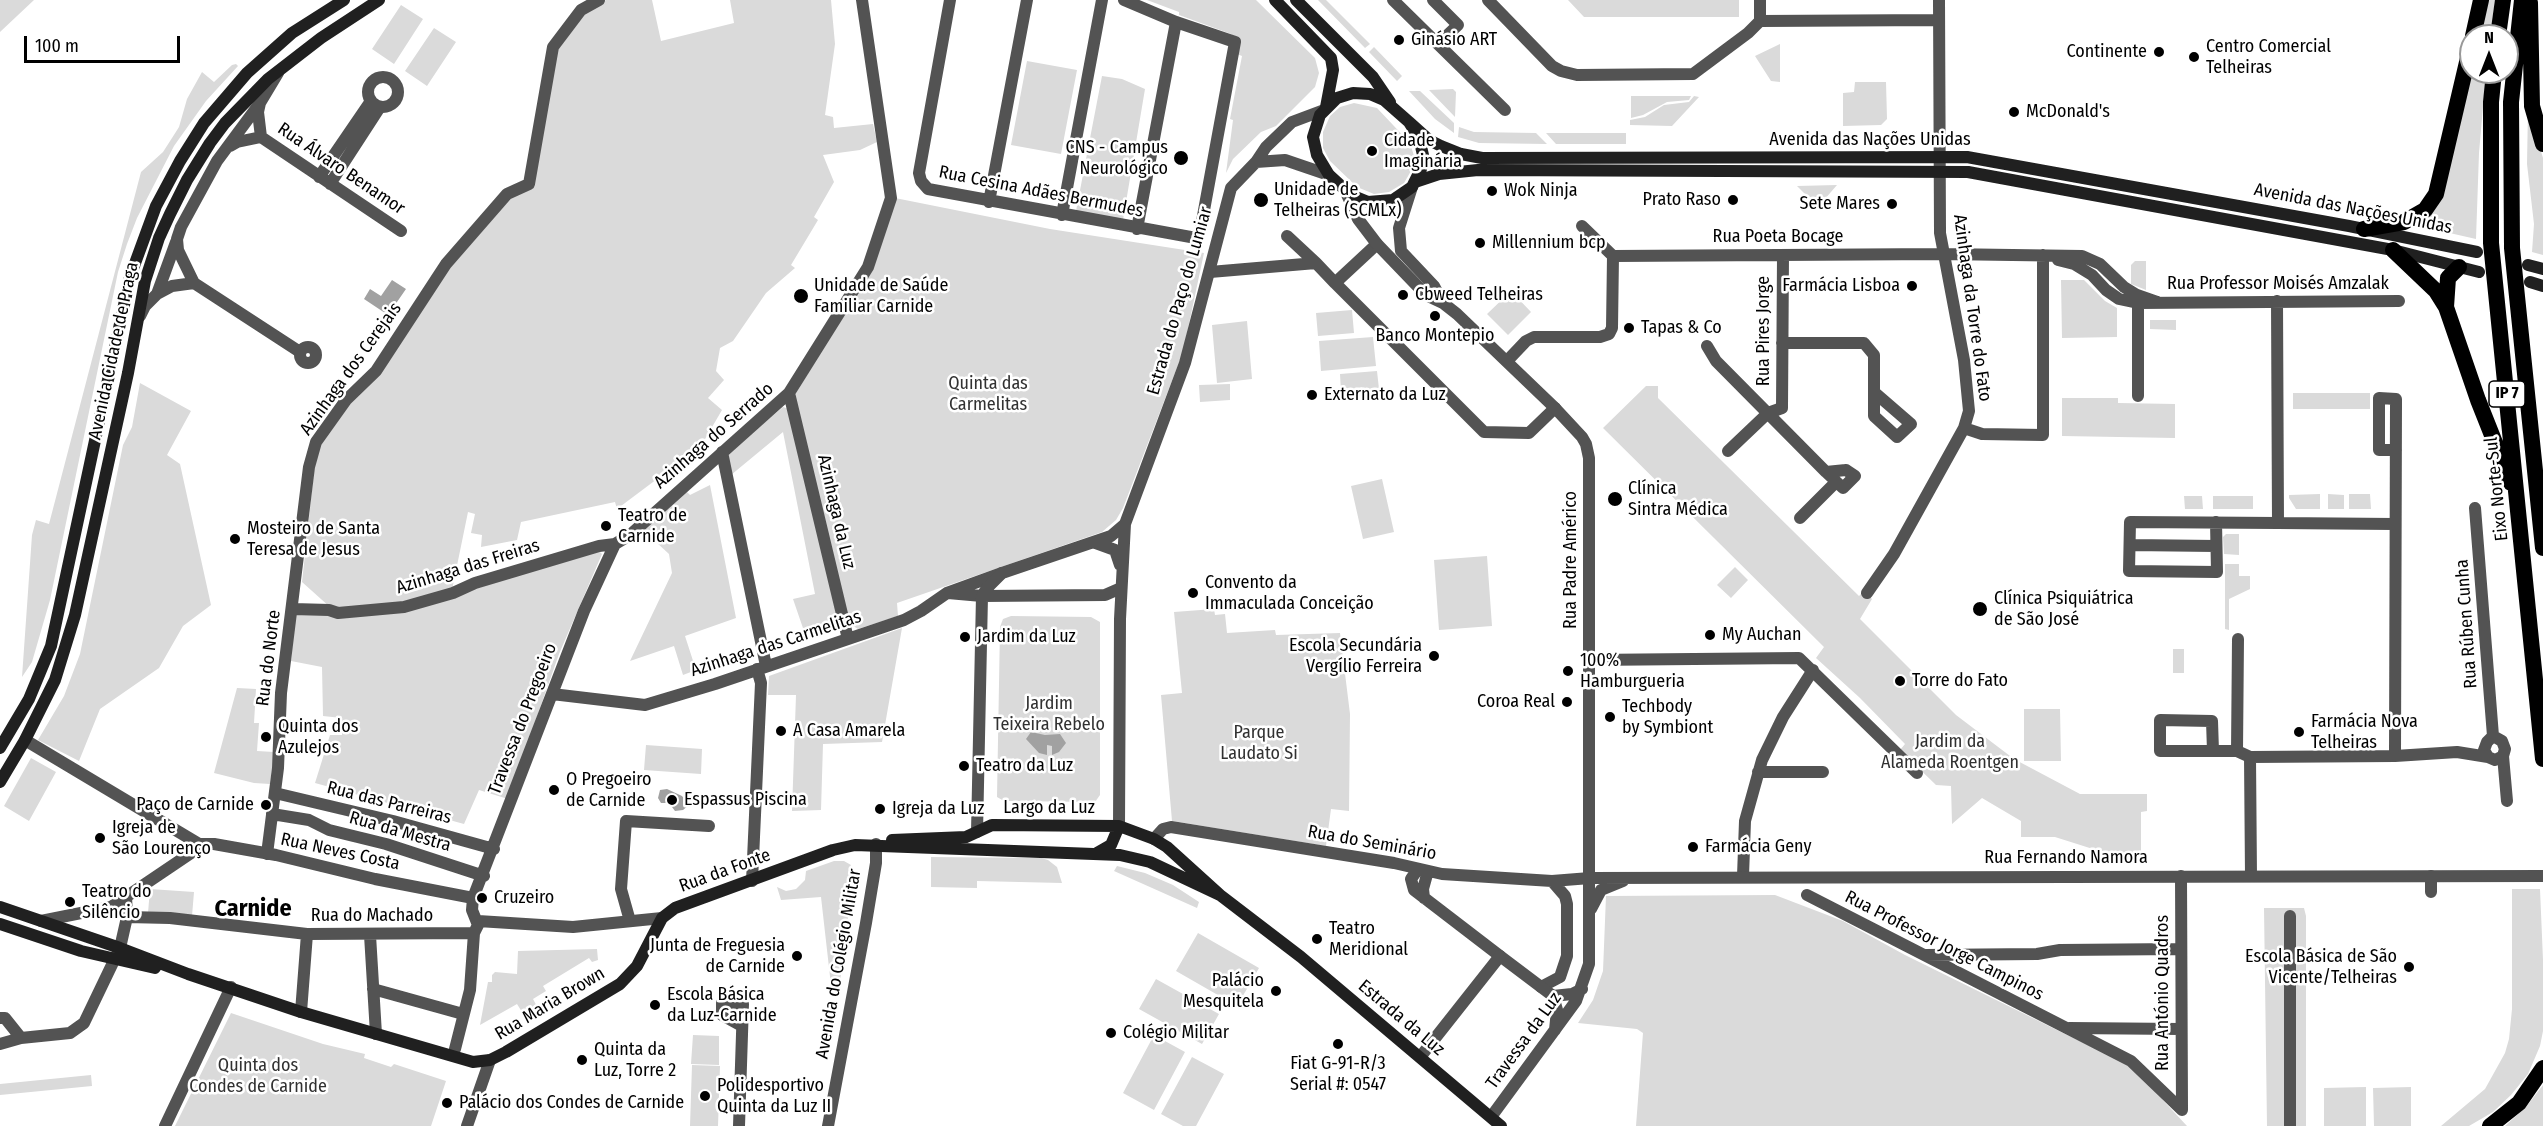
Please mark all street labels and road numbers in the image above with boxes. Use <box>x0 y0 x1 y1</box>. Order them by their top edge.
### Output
street label: Rua Álvaro Benamor <box>273 118 409 220</box>
street label: Avenida das Nações Unidas <box>1769 129 1971 151</box>
street label: Rua Cesina Adães Bermudes <box>937 162 1145 222</box>
street label: Avenida das Nações Unidas <box>2252 179 2454 239</box>
street label: Estrada do Paço do Lumiar <box>1143 204 1217 398</box>
street label: Azinhaga da Torre do Fato <box>1948 213 1996 403</box>
street label: Rua Poeta Bocage <box>1713 226 1843 248</box>
street label: Avenida Cidade de Praga <box>85 260 143 442</box>
street label: Rua Professor Moisés Amzalak <box>2167 273 2389 295</box>
street label: Rua Pires Jorge <box>1753 276 1775 386</box>
street label: Azinhaga dos Cerejais <box>296 298 406 440</box>
street label: Azinhaga do Serrado <box>650 378 778 494</box>
road number: IP 7 <box>2489 381 2525 407</box>
street label: Eixo Norte-Sul <box>2481 436 2513 542</box>
street label: Azinhaga da Luz <box>812 453 860 571</box>
street label: Rua Padre Américo <box>1560 491 1582 629</box>
street label: Azinhaga das Freiras <box>394 535 542 599</box>
street label: Rua Rúben Cunha <box>2452 559 2482 689</box>
street label: Azinhaga das Carmelitas <box>688 606 864 682</box>
street label: Rua do Norte <box>252 609 286 707</box>
street label: Travessa do Pregoeiro <box>484 640 562 798</box>
street label: Rua das Parreiras <box>325 777 453 829</box>
street label: Largo da Luz <box>1003 797 1095 819</box>
street label: Rua da Mestra <box>347 807 453 857</box>
street label: Rua do Seminário <box>1306 821 1438 865</box>
street label: Rua Neves Costa <box>278 829 402 875</box>
street label: Rua da Fonte <box>676 844 774 898</box>
street label: Rua Fernando Namora <box>1984 847 2148 869</box>
street label: Avenida do Colégio Militar <box>812 867 866 1061</box>
street label: Rua Professor Jorge Campinos <box>1841 886 2047 1006</box>
street label: Rua do Machado <box>311 905 433 927</box>
street label: Rua António Quadros <box>2152 915 2174 1071</box>
street label: Rua Maria Brown <box>491 963 609 1045</box>
street label: Estrada da Luz <box>1353 976 1449 1060</box>
street label: Travessa da Luz <box>1482 989 1566 1093</box>

